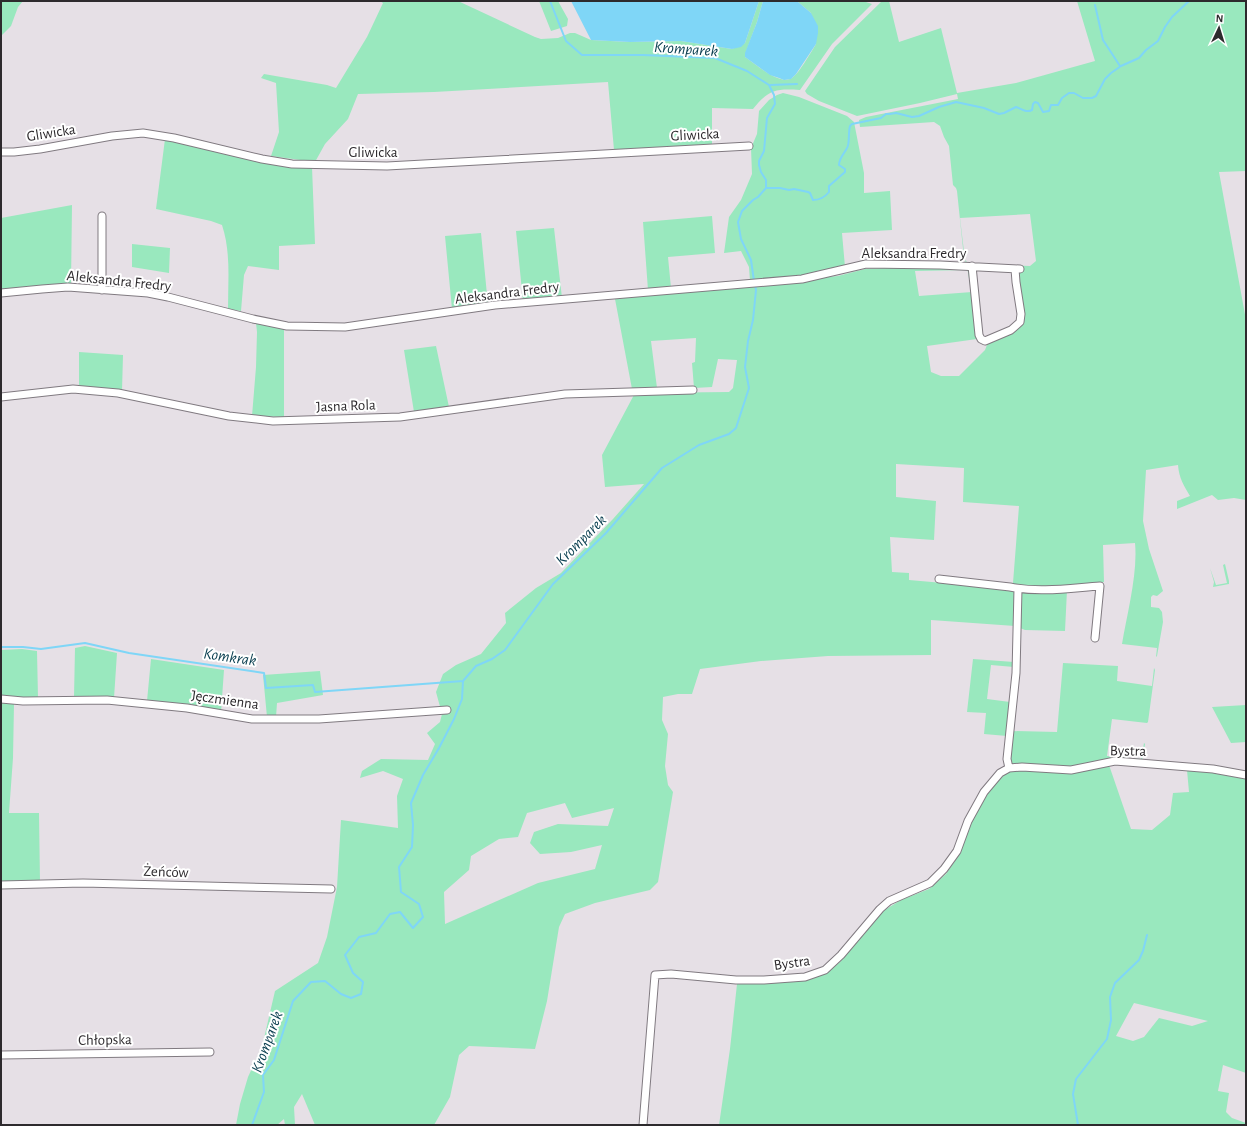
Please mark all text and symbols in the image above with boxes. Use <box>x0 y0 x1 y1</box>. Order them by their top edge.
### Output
north arrow <box>1199 8 1239 48</box>
text: N <box>1215 13 1224 24</box>
water label: Kromparek <box>653 39 719 60</box>
street label: Gliwicka <box>26 122 77 144</box>
street label: Gliwicka <box>670 126 720 144</box>
street label: Gliwicka <box>348 145 398 160</box>
street label: Aleksandra Fredry <box>862 246 967 261</box>
street label: Aleksandra Fredry <box>66 268 173 294</box>
street label: Aleksandra Fredry <box>454 279 561 307</box>
street label: Jasna Rola <box>316 397 376 415</box>
water label: Kromparek <box>553 512 610 569</box>
water label: Komkrak <box>203 645 257 669</box>
street label: Jęczmienna <box>190 688 260 712</box>
street label: Bystra <box>1110 743 1146 759</box>
street label: Żeńców <box>143 862 189 880</box>
street label: Bystra <box>773 953 811 973</box>
water label: Kromparek <box>249 1009 286 1075</box>
street label: Chłopska <box>78 1032 132 1048</box>

